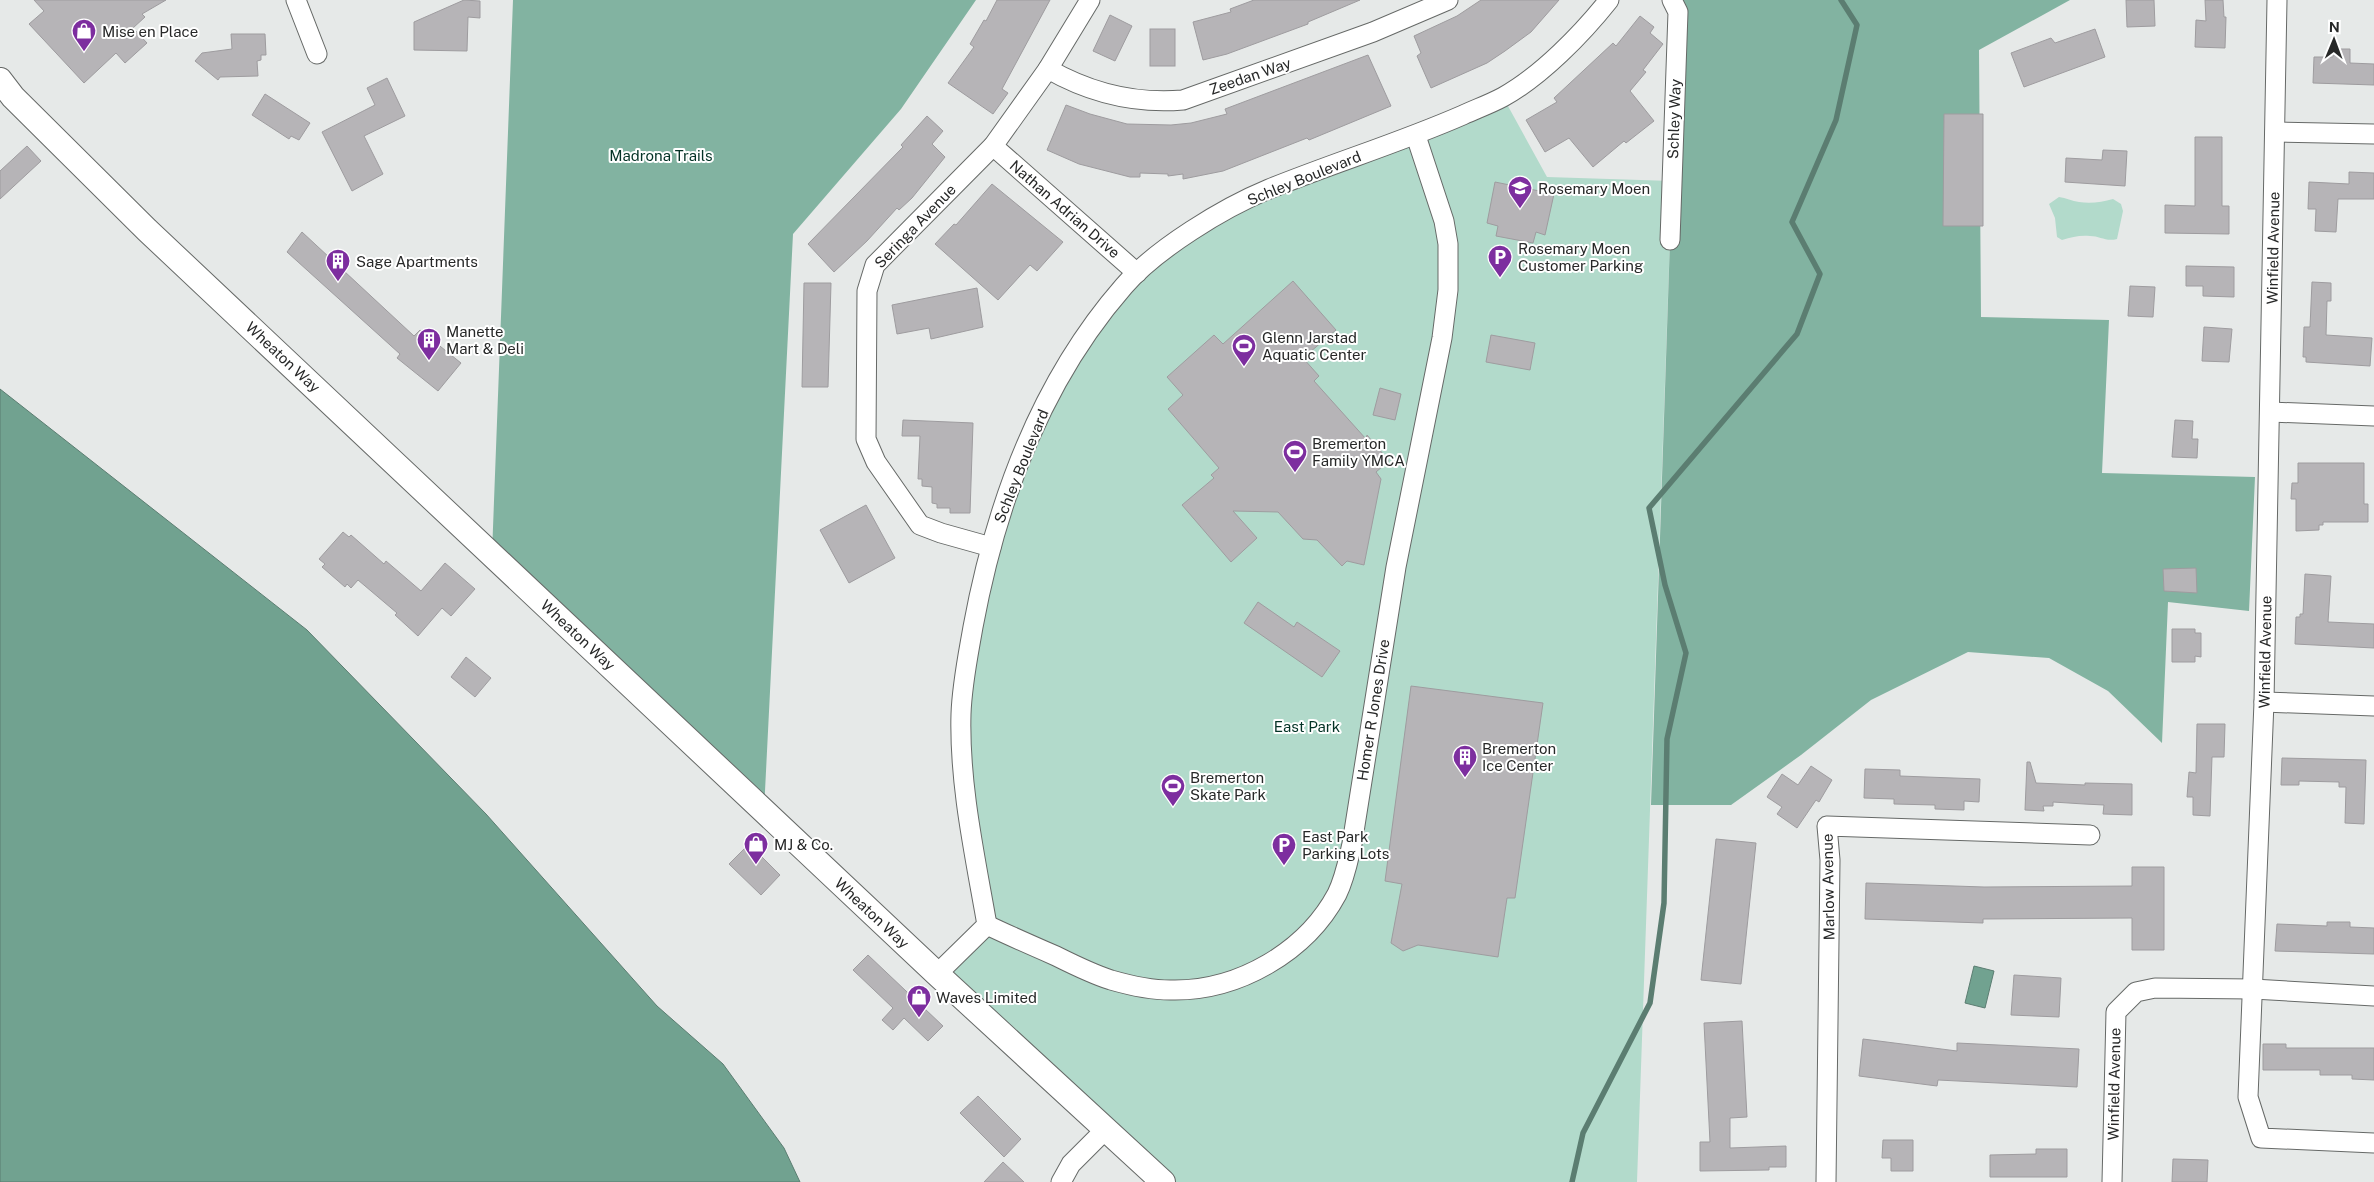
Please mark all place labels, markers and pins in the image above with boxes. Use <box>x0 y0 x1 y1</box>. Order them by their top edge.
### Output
shop icon: Mise en Place <box>71 18 97 52</box>
place label: Mise en Place <box>102 23 198 40</box>
school or university icon: Rosemary Moen <box>1507 175 1533 209</box>
place label: Rosemary Moen <box>1538 180 1650 197</box>
place label: Rosemary Moen Customer Parking <box>1518 240 1643 274</box>
parking icon: Rosemary Moen Customer Parking <box>1487 244 1513 278</box>
building icon: Sage Apartments <box>325 248 351 282</box>
place label: Sage Apartments <box>356 253 478 270</box>
place label: Manette Mart & Deli <box>446 323 524 357</box>
building icon: Manette Mart & Deli <box>416 327 442 361</box>
place label: Glenn Jarstad Aquatic Center <box>1262 329 1367 363</box>
sports icon: Glenn Jarstad Aquatic Center <box>1231 333 1257 367</box>
place label: Bremerton Family YMCA <box>1312 435 1405 469</box>
sports icon: Bremerton Family YMCA <box>1282 439 1308 473</box>
place label: Bremerton Ice Center <box>1482 740 1556 774</box>
building icon: Bremerton Ice Center <box>1452 744 1478 778</box>
place label: Bremerton Skate Park <box>1190 769 1266 803</box>
sports icon: Bremerton Skate Park <box>1160 773 1186 807</box>
place label: East Park Parking Lots <box>1302 828 1389 862</box>
shop icon: MJ & Co. <box>743 831 769 865</box>
parking icon: East Park Parking Lots <box>1271 832 1297 866</box>
place label: MJ & Co. <box>774 836 833 853</box>
shop icon: Waves Limited <box>906 984 932 1018</box>
place label: Waves Limited <box>936 989 1037 1006</box>

